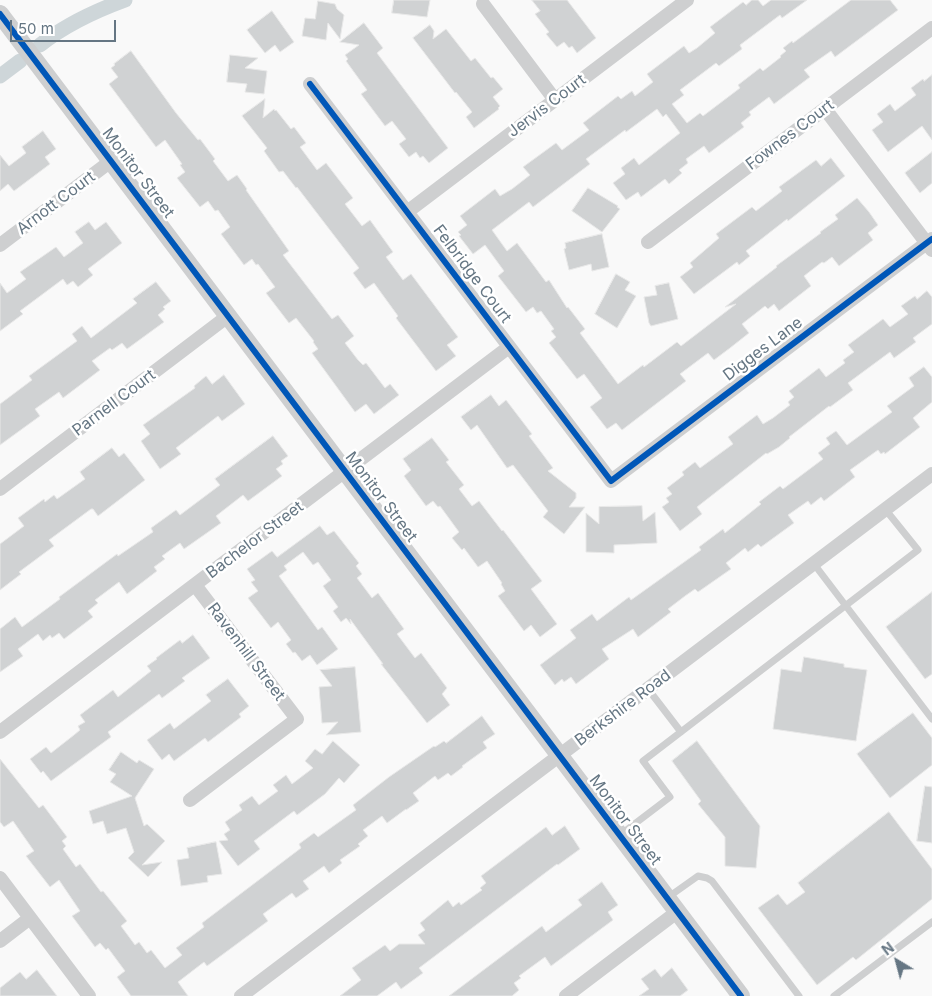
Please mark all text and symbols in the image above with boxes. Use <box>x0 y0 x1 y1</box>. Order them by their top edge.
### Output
scale bar <box>12 10 119 42</box>
text: 50 m <box>18 19 54 38</box>
street label: Jervis Court <box>504 70 590 142</box>
street label: Fownes Court <box>742 96 838 174</box>
street label: Monitor Street <box>98 124 178 222</box>
street label: Arnott Court <box>13 167 99 239</box>
street label: Felbridge Court <box>429 221 515 327</box>
street label: Digges Lane <box>720 313 806 385</box>
street label: Parnell Court <box>69 366 159 440</box>
street label: Monitor Street <box>341 448 421 546</box>
street label: Bachelor Street <box>203 497 307 583</box>
street label: Ravenhill Street <box>203 599 289 705</box>
street label: Berkshire Road <box>571 666 675 750</box>
street label: Monitor Street <box>585 771 665 869</box>
north arrow <box>872 936 922 986</box>
text: N <box>878 939 897 959</box>

